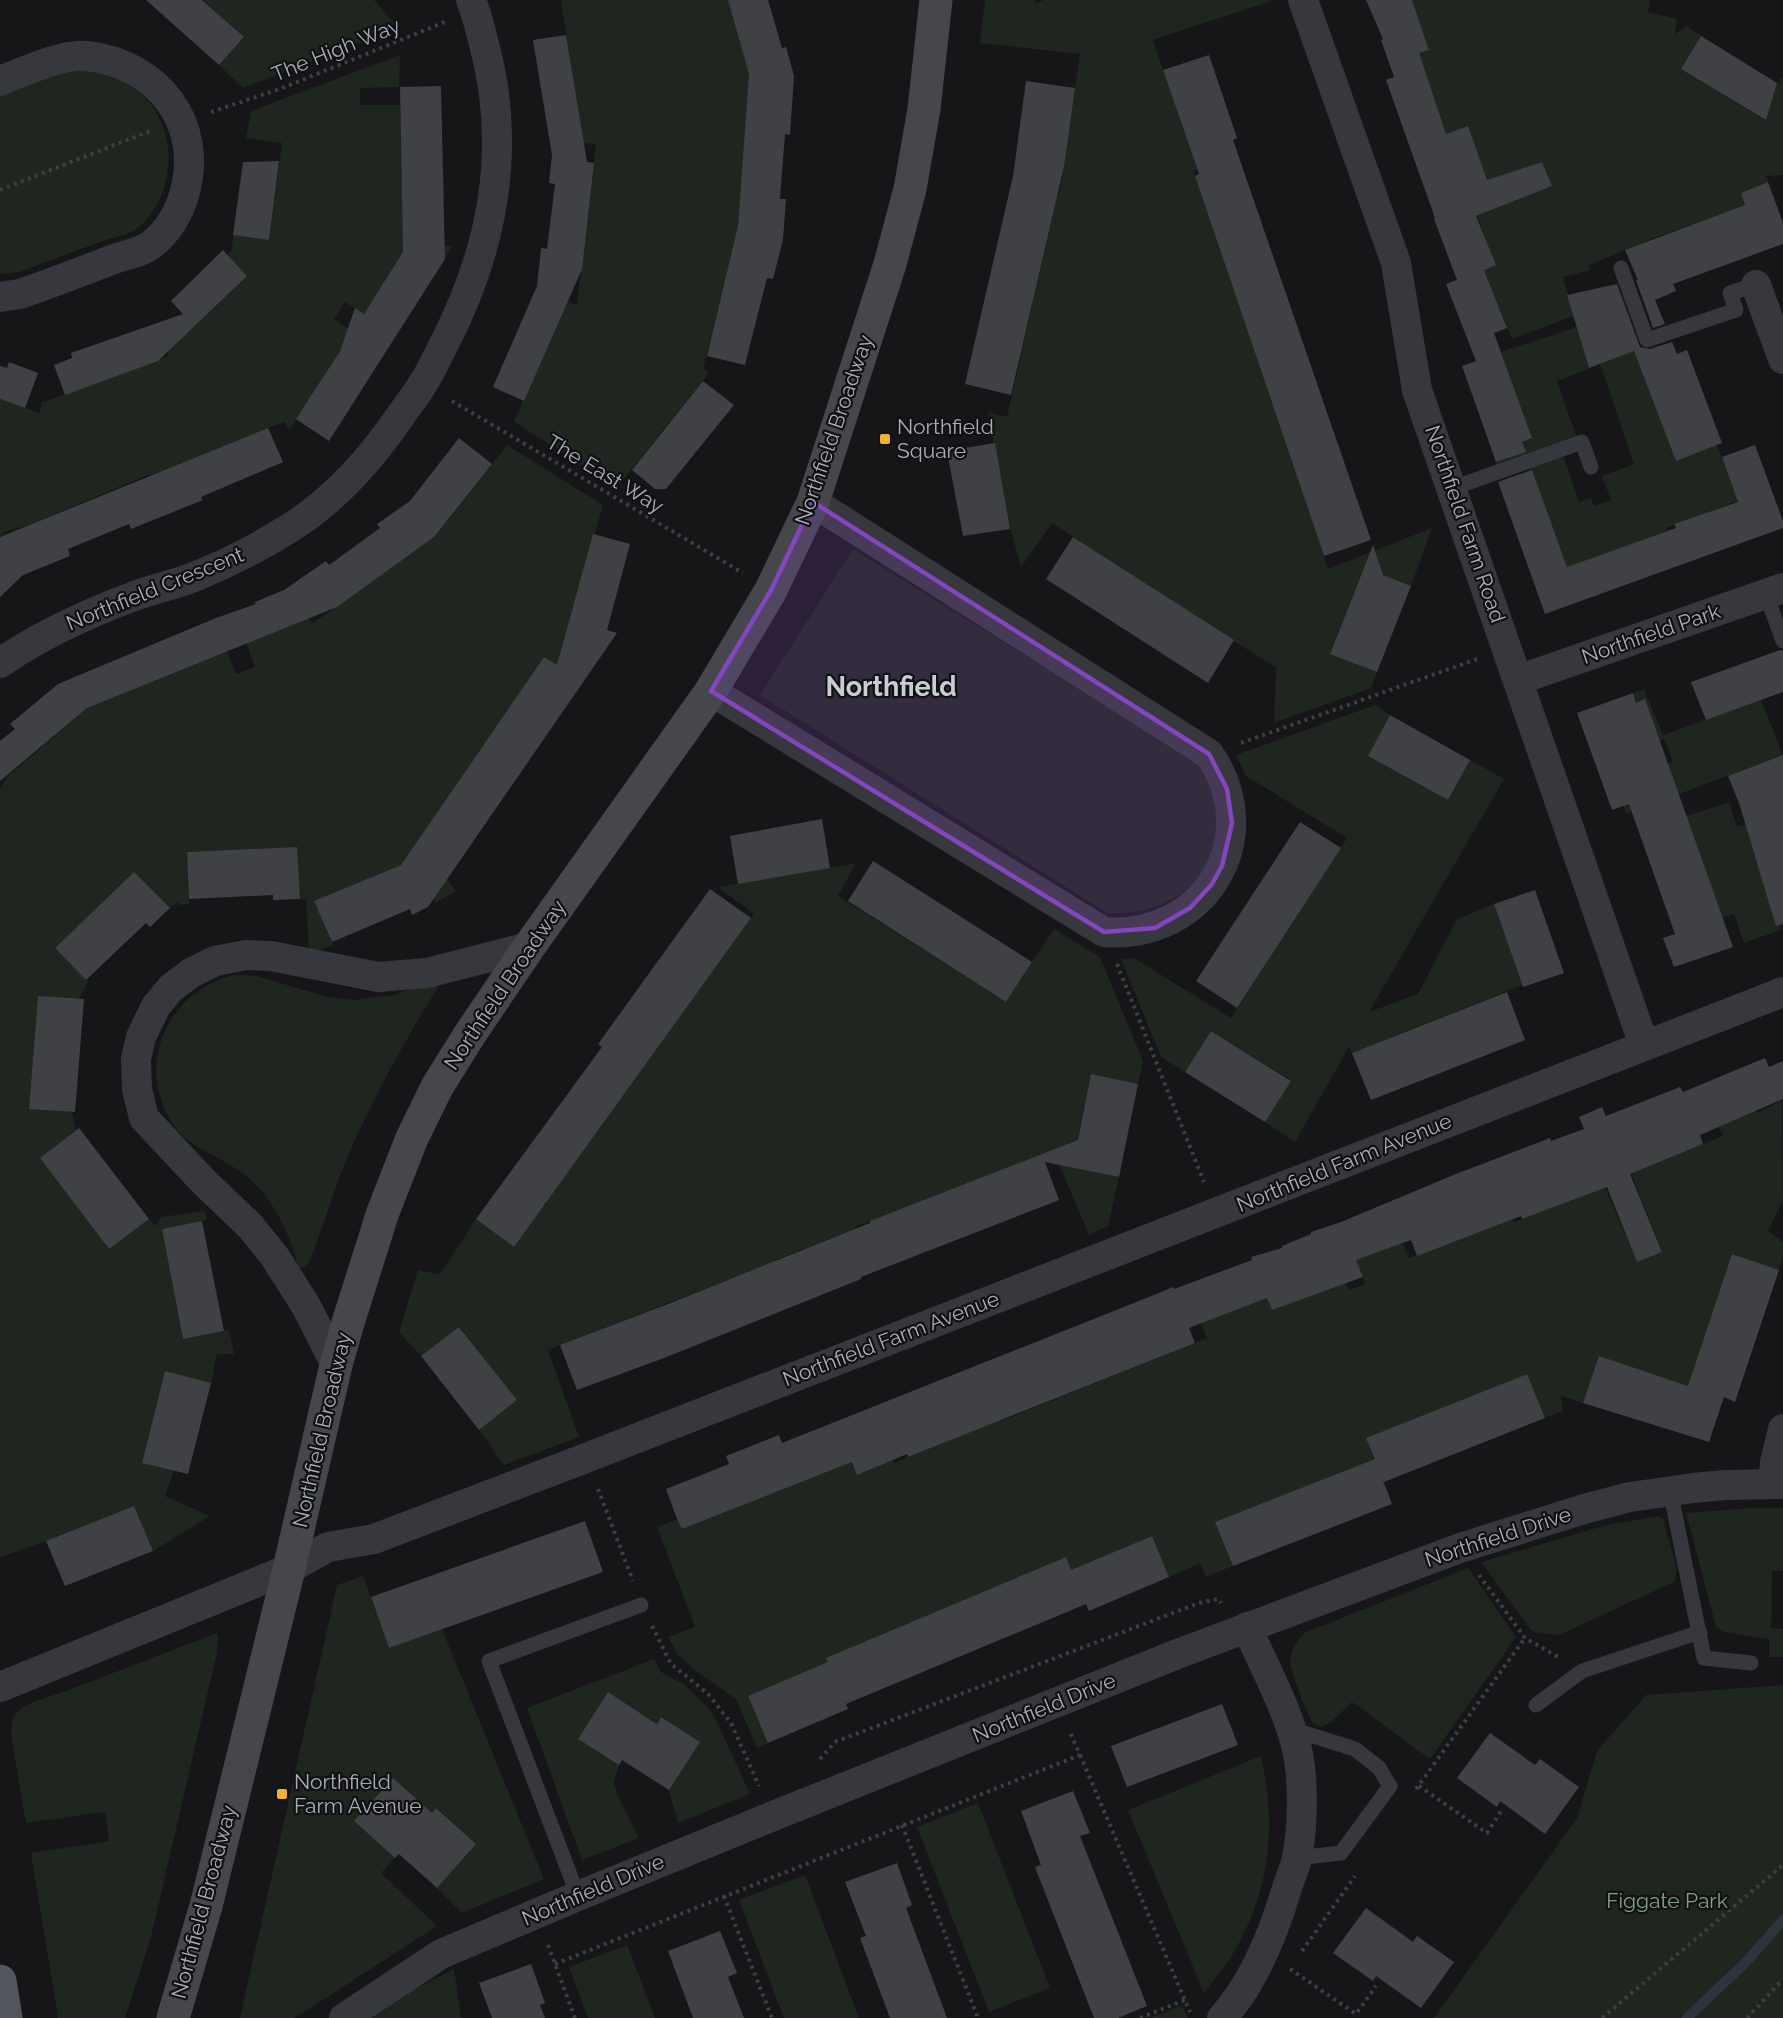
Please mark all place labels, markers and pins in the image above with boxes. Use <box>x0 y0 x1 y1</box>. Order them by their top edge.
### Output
place label: Northfield Square <box>897 414 994 463</box>
marker: Northfield Square <box>878 432 892 446</box>
place label: Northfield Farm Avenue <box>294 1769 422 1818</box>
marker: Northfield Farm Avenue <box>275 1787 289 1801</box>

